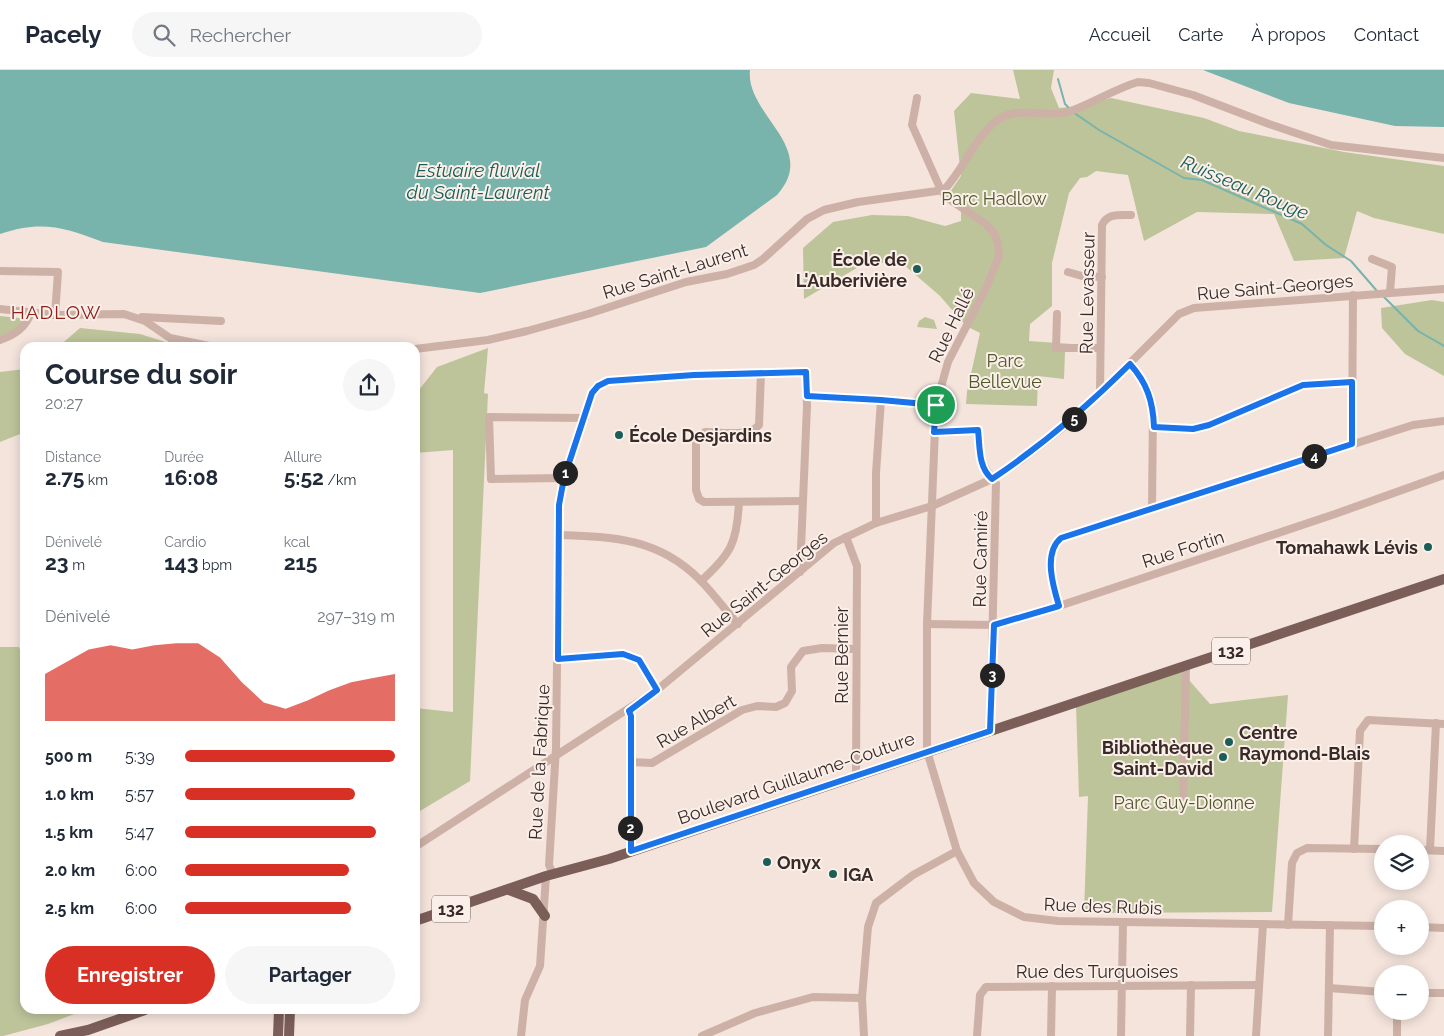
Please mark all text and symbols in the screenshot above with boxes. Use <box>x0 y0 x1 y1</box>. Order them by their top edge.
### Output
search box <box>132 12 482 57</box>
text: Pacely <box>25 20 102 49</box>
icon: search <box>150 21 178 49</box>
text: Rechercher <box>190 24 291 46</box>
text: Accueil <box>1089 24 1150 45</box>
text: Carte <box>1178 24 1223 45</box>
text: À propos <box>1251 24 1326 45</box>
text: Contact <box>1354 24 1419 45</box>
water label: Ruisseau Rouge <box>1178 150 1312 224</box>
water label: Estuaire fluvial du Saint-Laurent <box>407 159 550 203</box>
park label: Parc Hadlow <box>941 188 1047 209</box>
street label: Rue Levasseur <box>1075 231 1099 354</box>
street label: Rue Saint-Laurent <box>600 239 750 303</box>
place label: École de L'Auberivière <box>796 249 907 291</box>
marker: École de L'Auberivière <box>911 263 923 275</box>
street label: Rue Saint-Georges <box>1196 270 1354 304</box>
street label: Rue Hallé <box>924 284 978 366</box>
district label: HADLOW <box>11 301 101 323</box>
park label: Parc Bellevue <box>968 350 1042 392</box>
text: Course du soir <box>45 358 237 391</box>
button: share <box>343 359 395 411</box>
pin <box>915 384 957 426</box>
icon: arrive <box>922 391 950 419</box>
text: 20:27 <box>45 394 83 413</box>
pin: 5 <box>1062 406 1086 432</box>
text: 5 <box>1071 411 1078 427</box>
place label: École Desjardins <box>629 425 772 446</box>
marker: École Desjardins <box>613 429 625 441</box>
pin: 4 <box>1302 444 1326 468</box>
text: 4 <box>1311 448 1319 464</box>
text: Distance <box>45 449 101 465</box>
text: Durée <box>164 449 204 465</box>
text: Allure <box>284 449 322 465</box>
pin: 1 <box>552 460 578 486</box>
text: 2.75 <box>45 465 84 490</box>
text: 16:08 <box>164 465 218 490</box>
text: 5:52 <box>284 465 324 490</box>
text: 1 <box>562 465 569 481</box>
text: km <box>84 472 108 488</box>
text: /km <box>324 472 356 488</box>
street label: Rue Camiré <box>969 510 991 608</box>
street label: Rue Saint-Georges <box>696 526 832 641</box>
street label: Rue Fortin <box>1139 526 1227 572</box>
text: Dénivelé <box>45 534 102 550</box>
text: Cardio <box>164 534 206 550</box>
text: kcal <box>284 534 310 550</box>
place label: Tomahawk Lévis <box>1276 537 1418 558</box>
marker: Tomahawk Lévis <box>1422 541 1434 553</box>
text: 23 <box>45 550 69 575</box>
text: 143 <box>164 550 198 575</box>
text: 215 <box>284 550 318 575</box>
text: m <box>69 557 85 573</box>
text: bpm <box>198 557 232 573</box>
street label: Rue Bernier <box>831 606 852 704</box>
text: Dénivelé <box>45 607 110 626</box>
text: 297–319 m <box>317 607 395 626</box>
road number: 132 <box>1212 638 1250 664</box>
pin: 3 <box>980 662 1004 688</box>
text: 3 <box>989 667 996 683</box>
street label: Rue de la Fabrique <box>524 683 554 840</box>
street label: Rue Albert <box>653 690 739 752</box>
place label: Centre Raymond-Blais <box>1239 722 1370 764</box>
street label: Boulevard Guillaume-Couture <box>675 727 918 828</box>
marker: Centre Raymond-Blais <box>1223 736 1235 748</box>
place label: Bibliothèque Saint-David <box>1102 737 1213 779</box>
text: 500 m <box>45 747 92 766</box>
text: 5:39 <box>125 747 155 766</box>
marker: Bibliothèque Saint-David <box>1217 751 1229 763</box>
text: 1.0 km <box>45 785 94 804</box>
text: 5:57 <box>125 785 154 804</box>
park label: Parc Guy-Dionne <box>1113 792 1255 813</box>
pin: 2 <box>618 816 642 840</box>
text: 2 <box>627 820 634 836</box>
text: 1.5 km <box>45 823 93 842</box>
text: 5:47 <box>125 823 154 842</box>
map controls <box>1374 835 1429 1020</box>
button: layers <box>1374 835 1429 890</box>
place label: Onyx <box>777 852 821 873</box>
marker: Onyx <box>761 856 773 868</box>
text: 2.0 km <box>45 861 95 880</box>
text: 6:00 <box>125 861 157 880</box>
place label: IGA <box>843 864 874 885</box>
marker: IGA <box>827 868 839 880</box>
street label: Rue des Rubis <box>1043 893 1163 919</box>
road number: 132 <box>432 896 470 922</box>
text: 2.5 km <box>45 899 94 918</box>
text: 6:00 <box>125 899 157 918</box>
button: + <box>1374 900 1429 955</box>
button: Enregistrer <box>45 946 215 1004</box>
button: Partager <box>225 946 395 1004</box>
street label: Rue des Turquoises <box>1016 961 1179 982</box>
button: − <box>1374 965 1429 1020</box>

